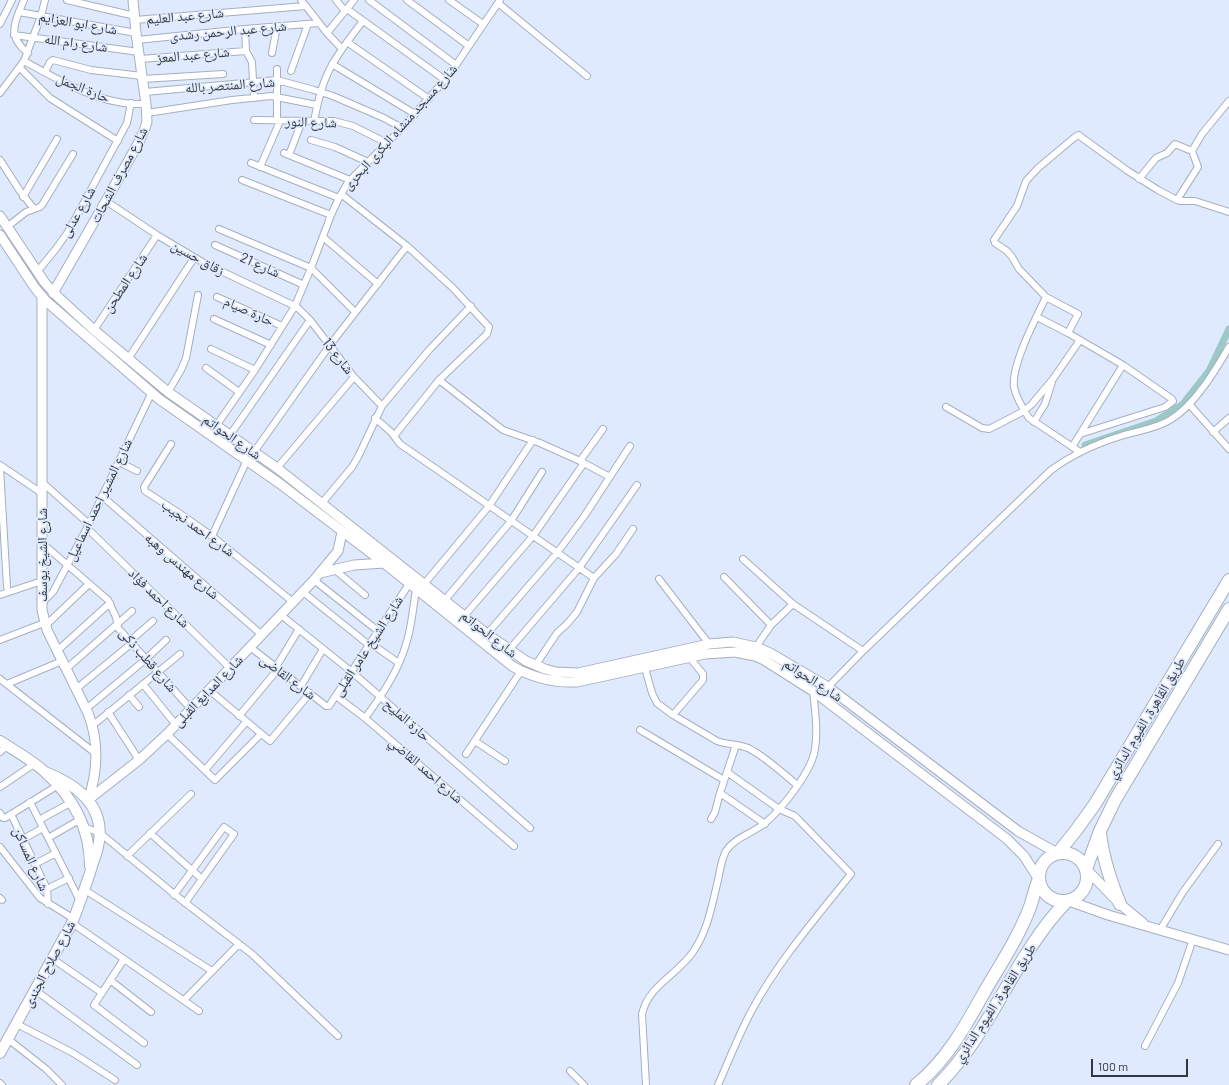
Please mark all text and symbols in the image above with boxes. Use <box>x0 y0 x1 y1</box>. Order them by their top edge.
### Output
street label: شارع عبد العليم <box>145 4 225 28</box>
street label: شارع ابو العزايم <box>38 8 118 38</box>
street label: شارع عبد الرحمن رشدى <box>169 18 287 44</box>
street label: شارع رام الله <box>43 30 109 56</box>
street label: شارع عبد المعز <box>156 43 230 67</box>
street label: شارع مسجد منشاه البكرى البحرى <box>339 61 461 193</box>
street label: حارة الجمل <box>54 70 112 106</box>
street label: شارع المنتصر بالله <box>184 73 276 97</box>
street label: شارع النور <box>285 113 337 131</box>
street label: شارع مصرف الشحات <box>87 124 151 226</box>
street label: شارع عدلى <box>57 184 99 240</box>
street label: زقاق حسين <box>169 237 227 279</box>
street label: شارع 21 <box>238 249 282 281</box>
street label: شارع المطحن <box>99 250 151 316</box>
street label: حارة صيام <box>221 293 277 329</box>
street label: شارع 13 <box>319 334 357 378</box>
street label: شارع الحواتم <box>200 411 264 463</box>
street label: شارع المشير احمد اسماعيل <box>62 436 136 564</box>
street label: شارع احمد نجيب <box>158 496 238 560</box>
street label: شارع الشيخ يوسف <box>34 508 50 602</box>
street label: شارع مهندس وهبه <box>141 529 223 603</box>
street label: شارع احمد فؤاد <box>125 565 193 631</box>
street label: شارع الشيخ عامر القبلى <box>329 593 407 699</box>
street label: شارع الحواتم <box>457 607 521 661</box>
street label: شارع قطب ذكى <box>116 624 180 696</box>
street label: شارع المدابغ القبلى <box>169 651 247 731</box>
street label: شارع القاضى <box>257 651 319 703</box>
street label: طريق القاهرة, الفيوم الدائري <box>1103 654 1189 782</box>
street label: شارع الحواتم <box>780 655 846 705</box>
street label: حارة المليح <box>380 695 434 745</box>
street label: شارع احمد القاضي <box>385 733 467 807</box>
street label: شارع المساكن <box>9 824 53 894</box>
street label: شارع صلاح الجندى <box>19 918 79 1010</box>
street label: طريق القاهرة, الفيوم الدائري <box>950 940 1040 1066</box>
scale bar <box>1093 1051 1190 1077</box>
text: 100 m <box>1098 1059 1128 1073</box>

